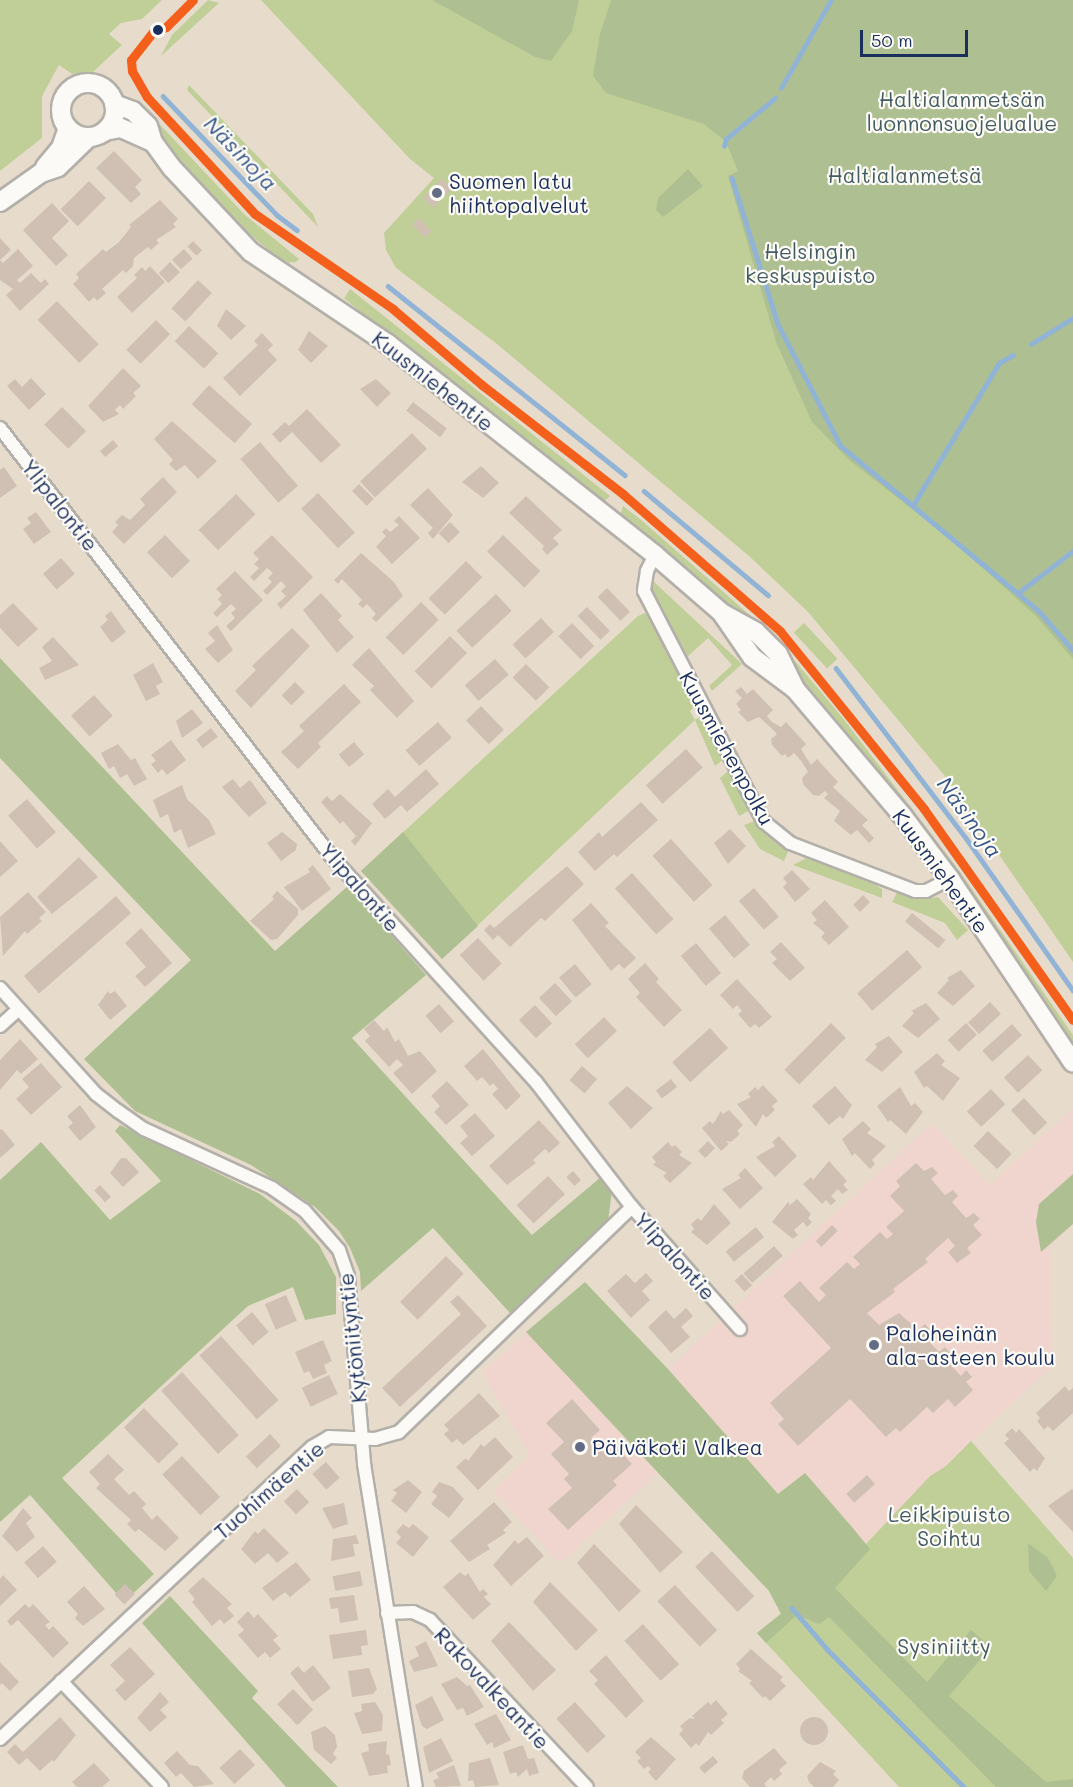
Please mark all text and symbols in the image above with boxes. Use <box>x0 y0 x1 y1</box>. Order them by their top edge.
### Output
scale bar <box>863 18 971 56</box>
unlabelled marker <box>152 24 164 36</box>
text: 50 m <box>871 28 913 52</box>
park label: Haltialanmetsän luonnonsuojelualue <box>867 86 1057 136</box>
water label: Näsinoja <box>199 110 283 196</box>
park label: Haltialanmetsä <box>828 162 982 188</box>
place label: Suomen latu hiihtopalvelut <box>449 168 589 218</box>
marker: Suomen latu hiihtopalvelut <box>430 186 444 200</box>
park label: Helsingin keskuspuisto <box>745 238 875 288</box>
street label: Kuusmiehentie <box>367 326 499 436</box>
street label: Ylipalontie <box>16 454 104 556</box>
street label: Kuusmiehenpolku <box>674 667 780 829</box>
water label: Näsinoja <box>932 771 1008 863</box>
street label: Kuusmiehentie <box>888 804 994 938</box>
street label: Ylipalontie <box>315 837 405 937</box>
street label: Ylipalontie <box>629 1207 721 1305</box>
street label: Kytöniityntie <box>333 1272 371 1404</box>
place label: Paloheinän ala-asteen koulu <box>886 1320 1055 1370</box>
marker: Paloheinän ala-asteen koulu <box>867 1338 881 1352</box>
place label: Päiväkoti Valkea <box>592 1434 763 1460</box>
street label: Tuohimäentie <box>209 1436 329 1544</box>
marker: Päiväkoti Valkea <box>573 1440 587 1454</box>
park label: Leikkipuisto Soihtu <box>888 1501 1010 1551</box>
street label: Rakovalkeantie <box>429 1622 555 1754</box>
park label: Sysiniitty <box>897 1633 991 1659</box>

